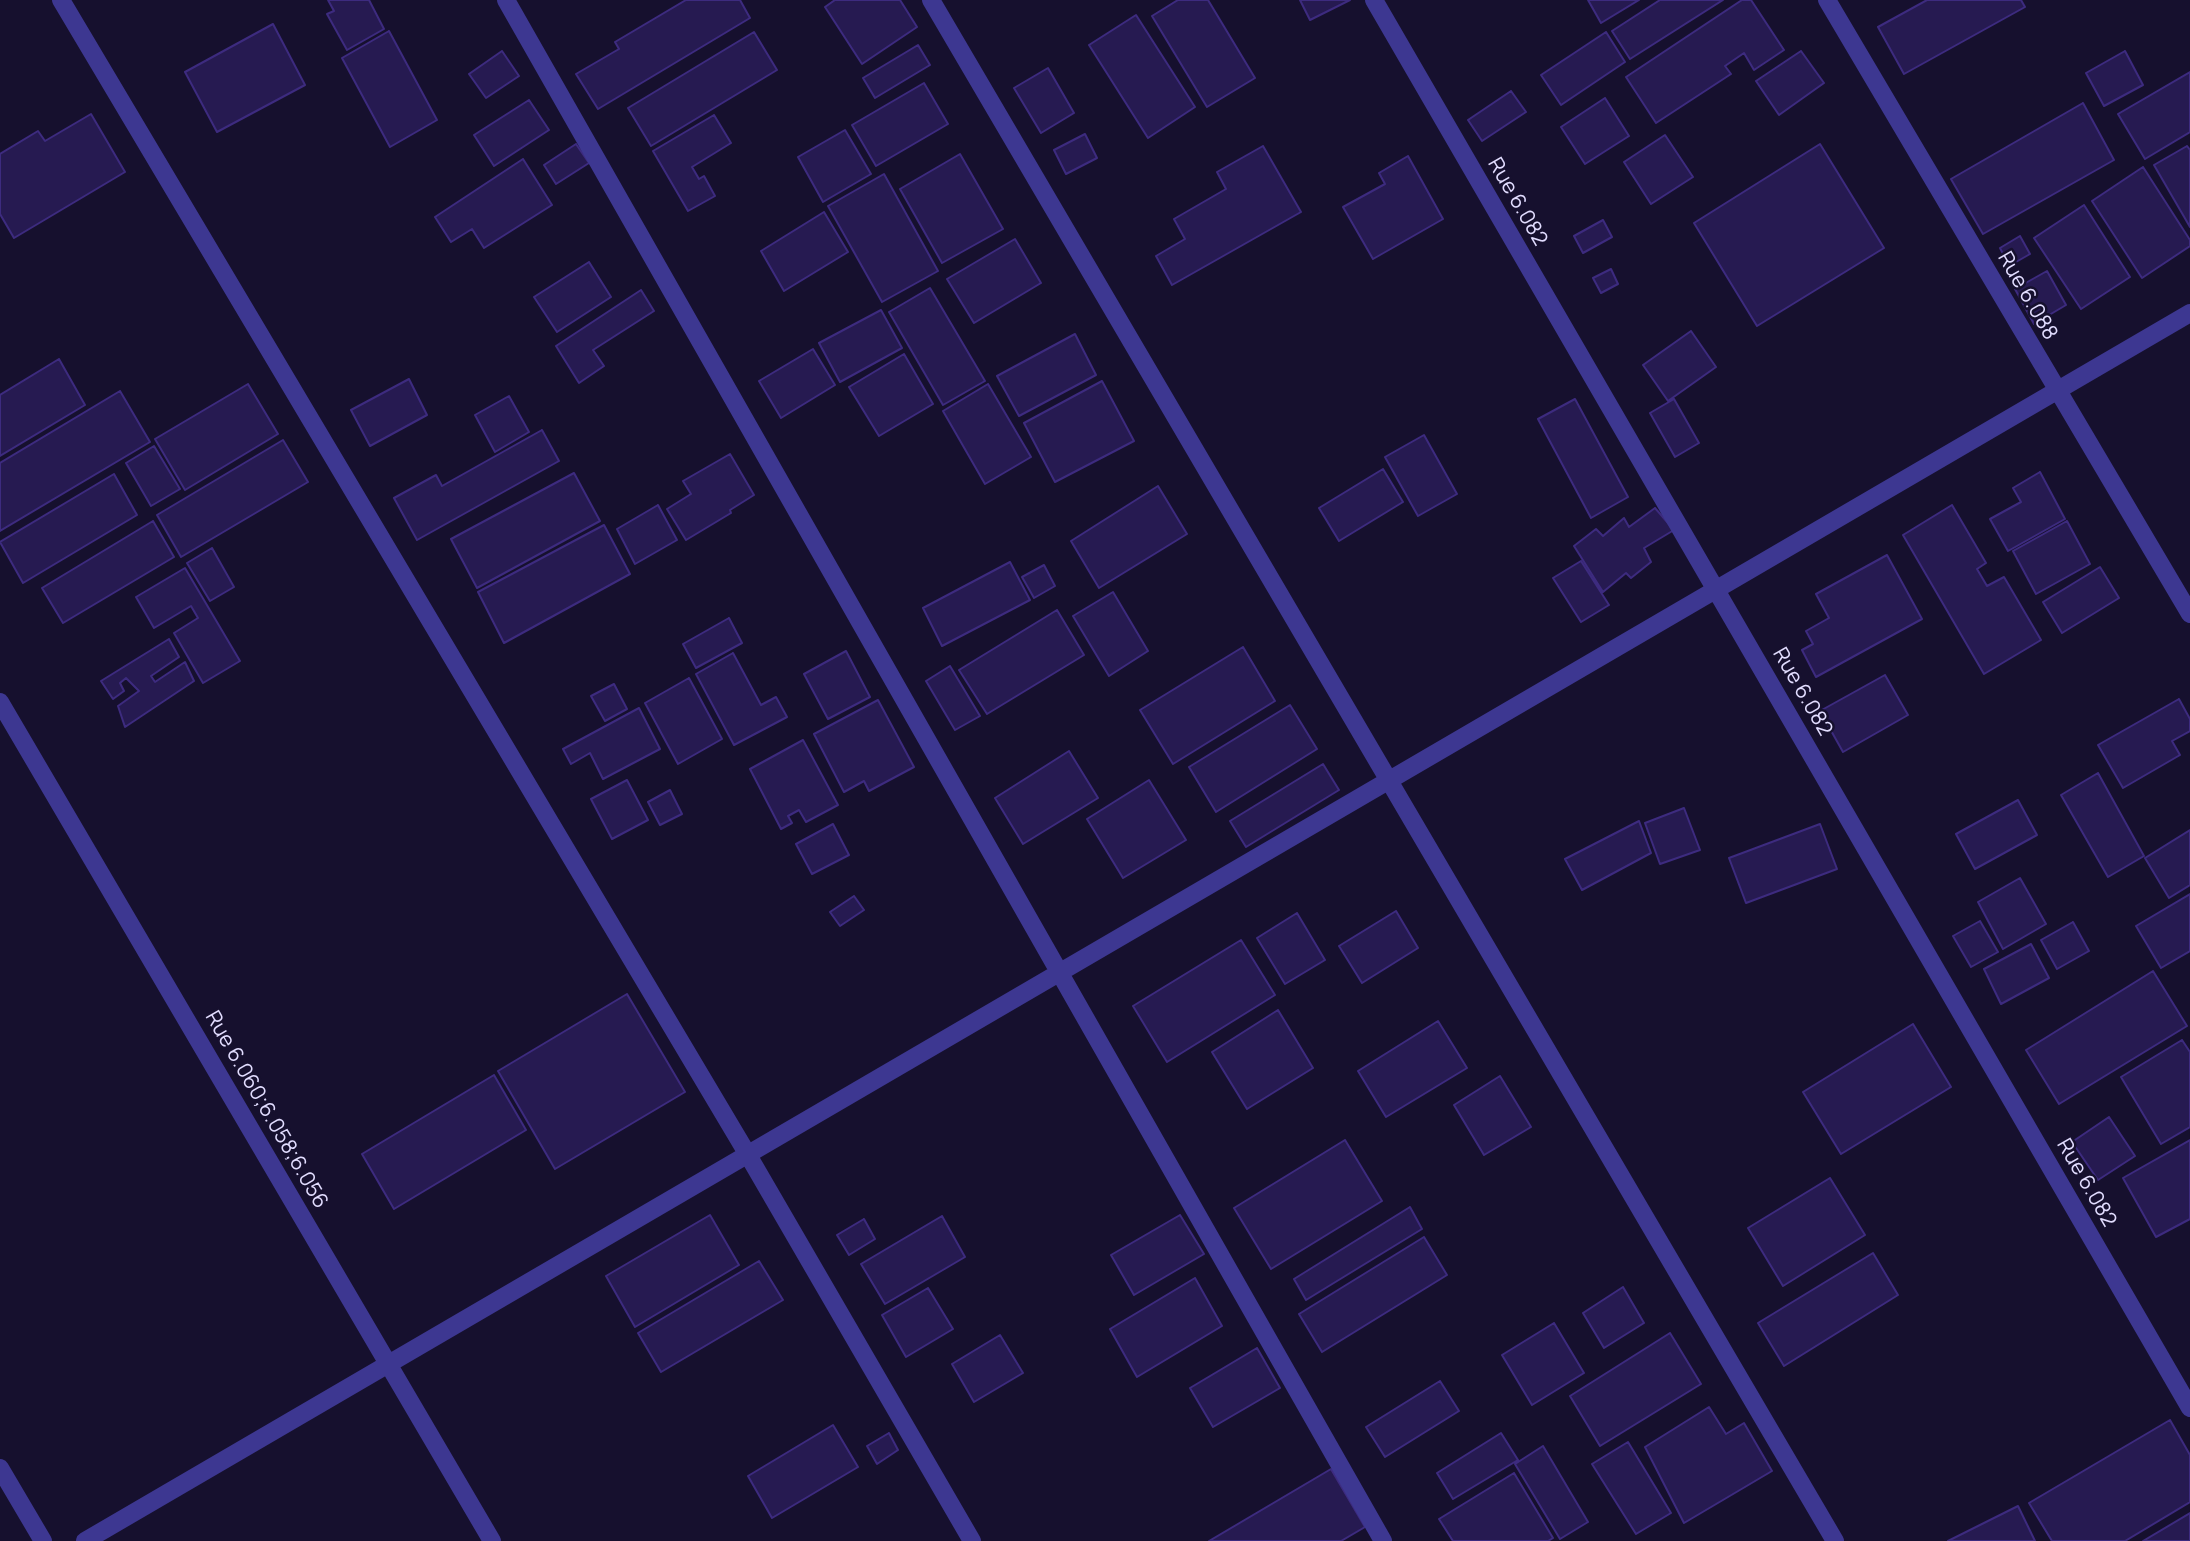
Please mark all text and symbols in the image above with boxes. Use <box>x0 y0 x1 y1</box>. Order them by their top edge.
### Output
street label: Rue 6.082 <box>1482 153 1552 251</box>
street label: Rue 6.088 <box>1992 247 2062 345</box>
street label: Rue 6.082 <box>1767 643 1837 741</box>
street label: Rue 6.060;6.058;6.056 <box>199 1007 333 1213</box>
street label: Rue 6.082 <box>2051 1134 2121 1232</box>

